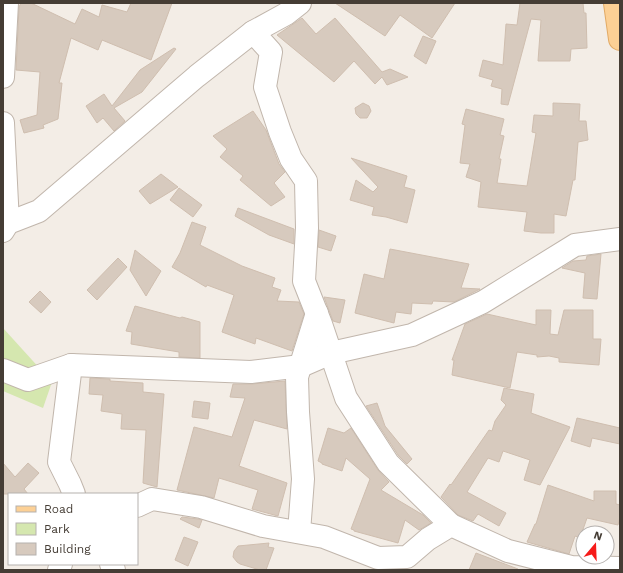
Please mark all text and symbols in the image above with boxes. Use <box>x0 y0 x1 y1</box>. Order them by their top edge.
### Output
legend <box>8 493 138 565</box>
text: Road <box>44 502 73 516</box>
text: Park <box>44 522 70 536</box>
north arrow <box>575 525 615 565</box>
text: N <box>592 529 604 543</box>
text: Building <box>44 542 91 556</box>

